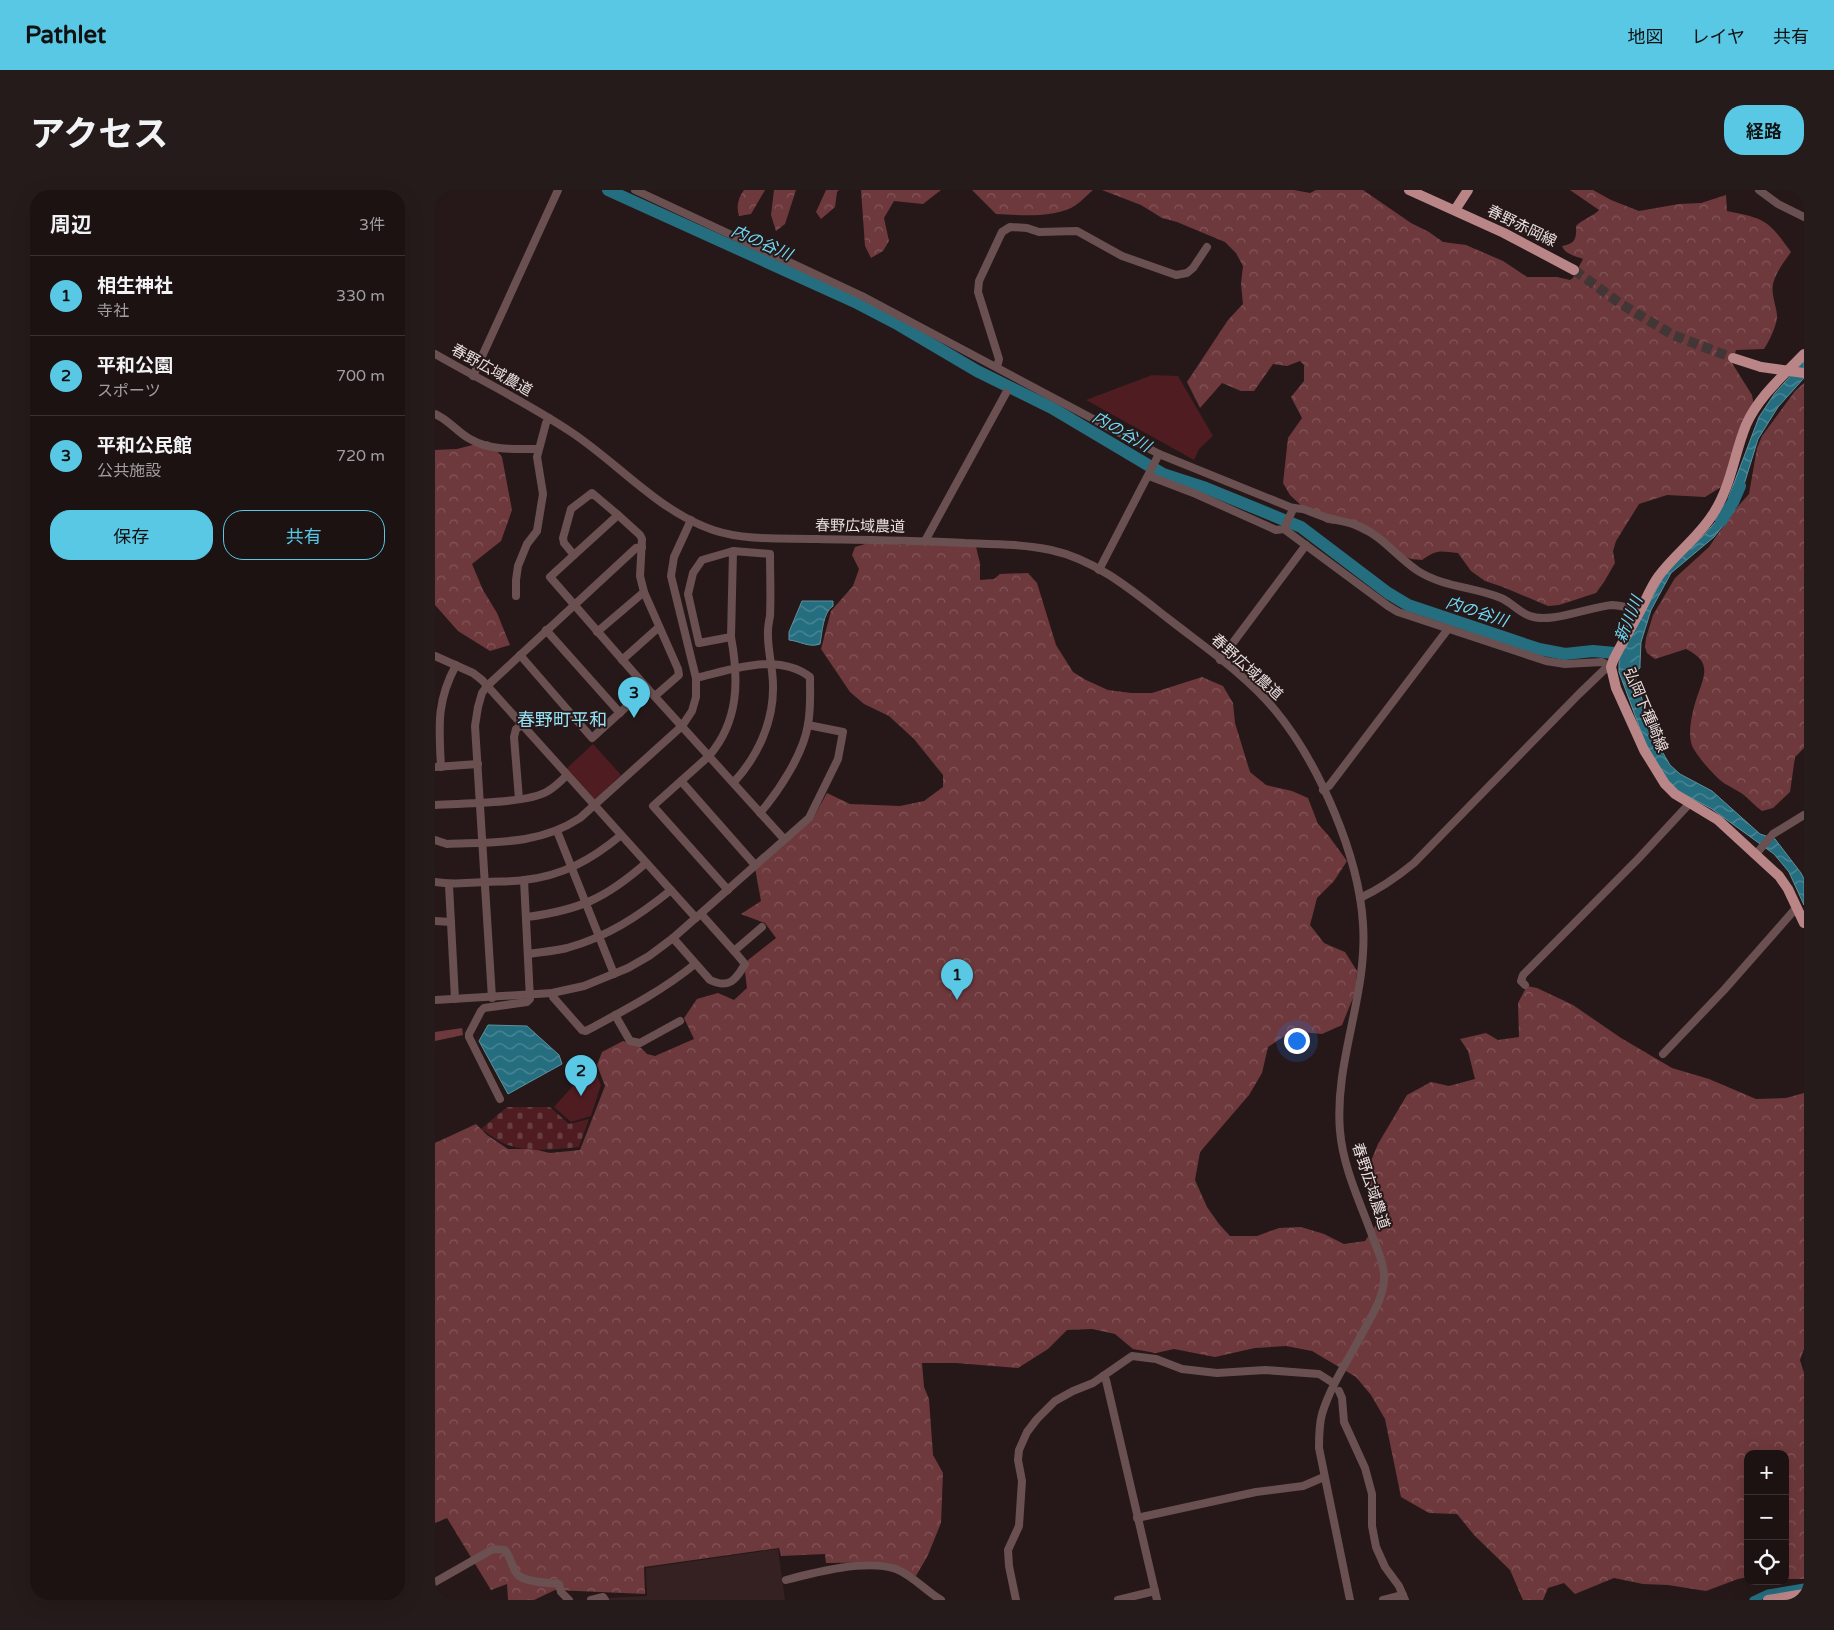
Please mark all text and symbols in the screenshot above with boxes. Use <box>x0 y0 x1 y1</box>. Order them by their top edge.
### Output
text: Pathlet <box>25 21 106 50</box>
text: 地図 <box>1628 26 1664 48</box>
text: レイヤ <box>1692 26 1745 48</box>
text: 共有 <box>1773 26 1809 48</box>
button: 経路 <box>1724 105 1804 155</box>
text: アクセス <box>30 114 168 156</box>
street label: 春野赤岡線 <box>1484 201 1560 251</box>
text: 周辺 <box>50 213 92 238</box>
text: 3件 <box>359 215 385 235</box>
water label: 内の谷川 <box>728 221 797 266</box>
text: 相生神社 <box>97 275 173 297</box>
text: 1 <box>61 286 71 306</box>
text: 330 m <box>336 286 385 306</box>
text: 寺社 <box>97 301 129 321</box>
street label: 春野広域農道 <box>448 340 536 400</box>
text: 平和公園 <box>97 355 173 377</box>
text: 2 <box>61 366 71 386</box>
text: 700 m <box>336 366 385 386</box>
text: スポーツ <box>97 381 161 401</box>
water label: 内の谷川 <box>1089 407 1156 458</box>
text: 平和公民館 <box>97 435 192 457</box>
text: 3 <box>61 446 71 466</box>
text: 720 m <box>336 446 385 466</box>
text: 公共施設 <box>97 461 161 481</box>
button: 保存 <box>50 510 213 560</box>
button: 共有 <box>223 510 385 560</box>
street label: 春野広域農道 <box>815 516 905 536</box>
water label: 新川川 <box>1611 592 1648 645</box>
water label: 内の谷川 <box>1443 593 1512 632</box>
street label: 春野広域農道 <box>1208 630 1286 704</box>
street label: 弘岡下種崎線 <box>1620 665 1672 755</box>
pin: 3 <box>618 677 650 718</box>
district label: 春野町平和 <box>517 709 607 731</box>
pin: 1 <box>941 959 973 1000</box>
your location <box>1284 1028 1310 1054</box>
pin: 2 <box>565 1055 597 1096</box>
street label: 春野広域農道 <box>1349 1140 1393 1232</box>
map controls <box>1744 1450 1789 1585</box>
button: + <box>1744 1450 1789 1495</box>
button: − <box>1744 1495 1789 1540</box>
button: locate <box>1744 1540 1789 1585</box>

